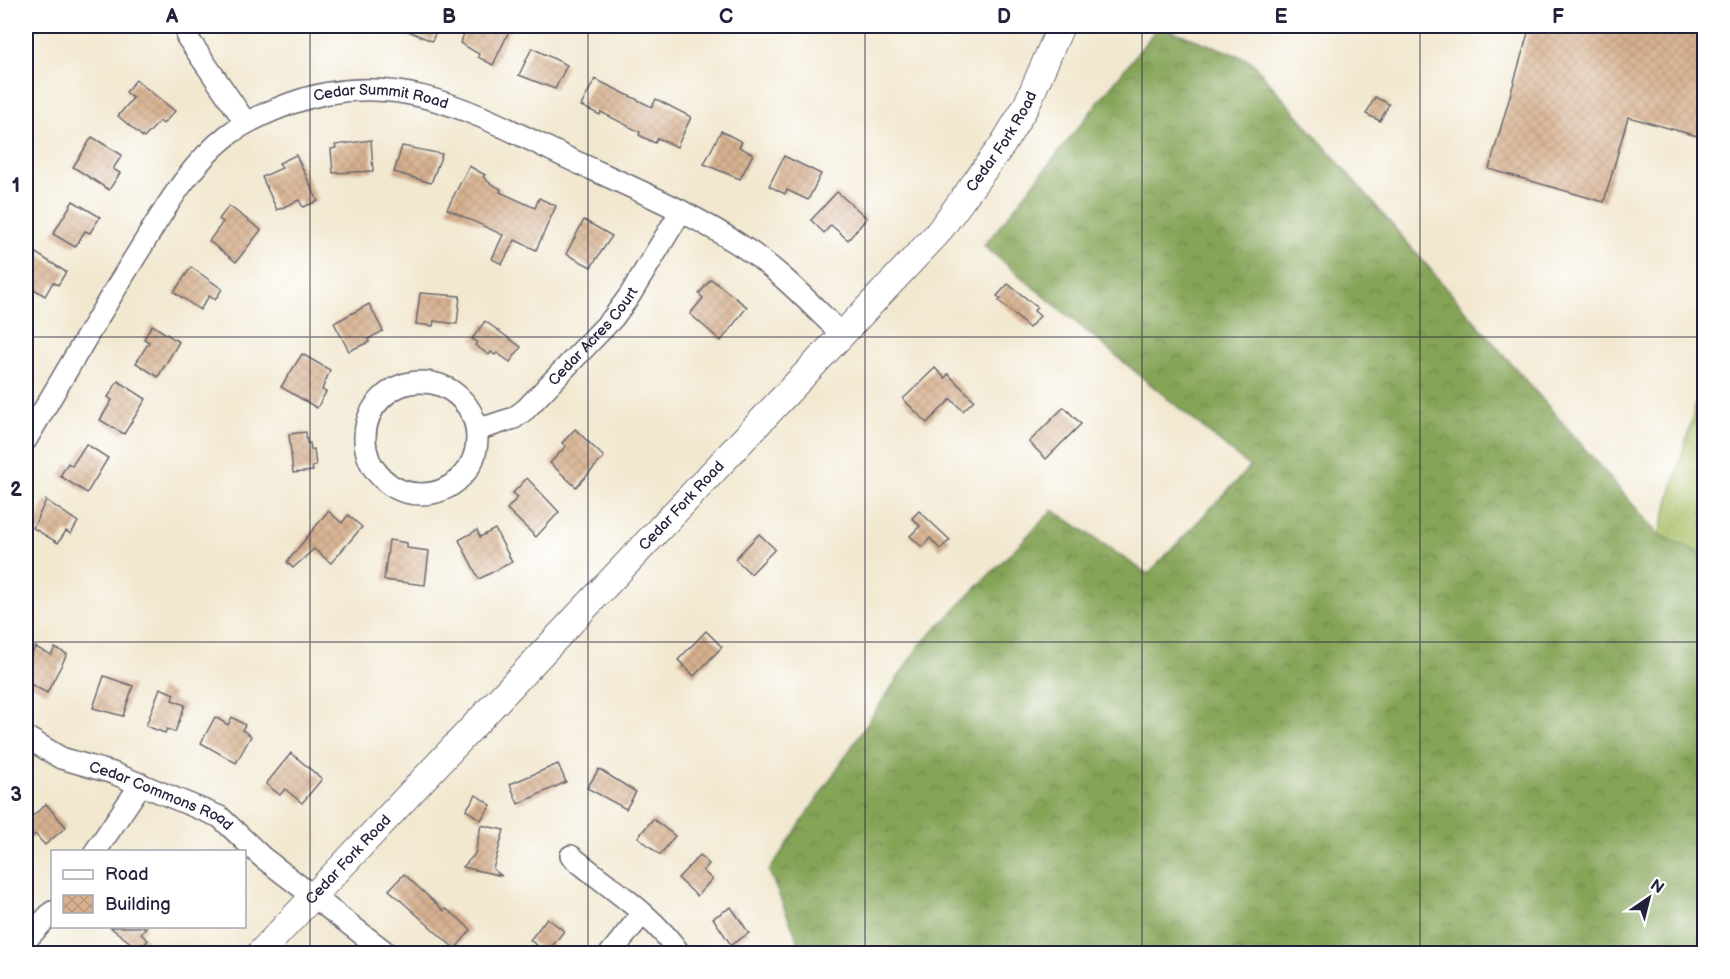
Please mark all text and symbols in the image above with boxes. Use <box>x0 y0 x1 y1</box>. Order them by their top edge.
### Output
text: A <box>165 5 179 29</box>
text: B <box>442 5 456 29</box>
text: C <box>719 5 733 29</box>
text: D <box>997 5 1011 29</box>
text: E <box>1275 5 1288 29</box>
text: F <box>1552 5 1564 29</box>
street label: Cedar Summit Road <box>312 81 451 114</box>
street label: Cedar Fork Road <box>962 88 1041 196</box>
text: 1 <box>12 174 20 198</box>
street label: Cedar Acres Court <box>544 283 643 390</box>
street label: Cedar Fork Road <box>635 457 728 555</box>
text: 2 <box>10 478 22 502</box>
street label: Cedar Commons Road <box>87 758 237 834</box>
text: 3 <box>10 783 22 807</box>
street label: Cedar Fork Road <box>302 811 395 909</box>
legend <box>51 850 246 928</box>
text: Road <box>105 864 149 885</box>
north arrow <box>1619 868 1679 928</box>
text: N <box>1646 876 1667 898</box>
text: Building <box>105 894 171 915</box>

